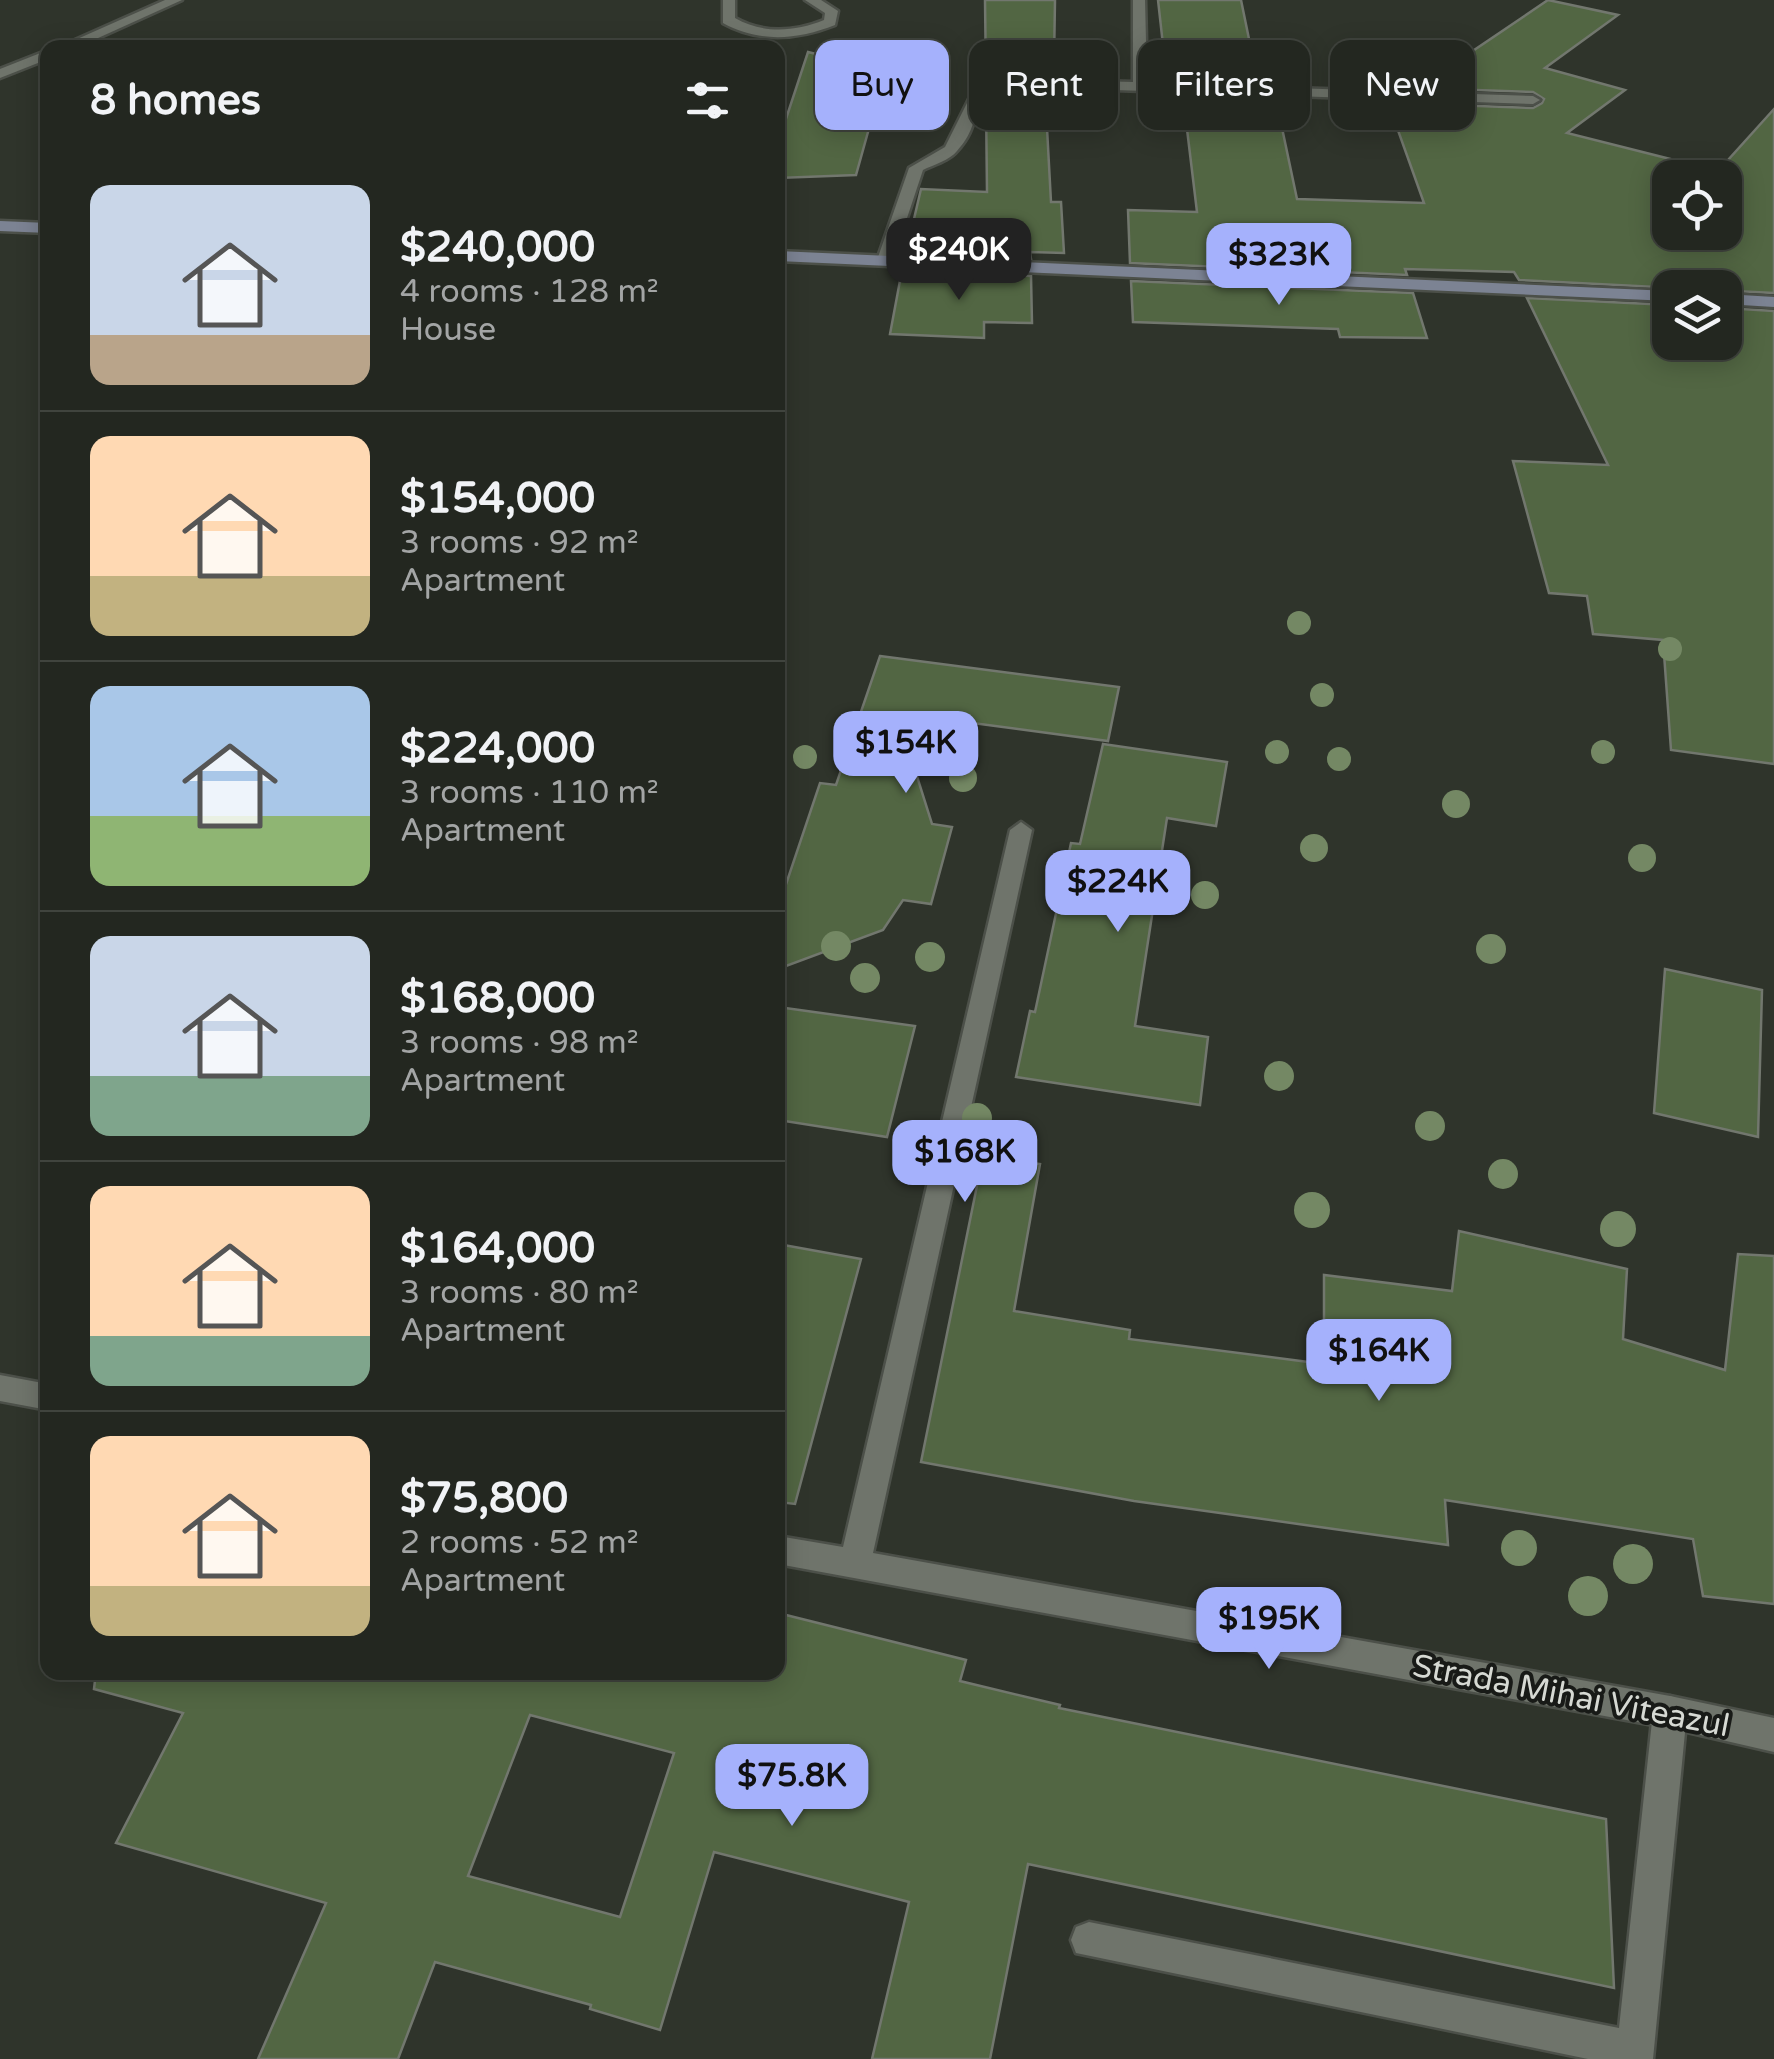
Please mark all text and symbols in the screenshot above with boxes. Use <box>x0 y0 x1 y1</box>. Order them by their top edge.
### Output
chip: Buy <box>815 40 949 130</box>
chip: Rent <box>969 40 1118 130</box>
chip: Filters <box>1138 40 1310 130</box>
chip: New <box>1330 40 1475 130</box>
icon: filters <box>680 73 735 128</box>
text: 8 homes <box>90 75 261 126</box>
map controls <box>1652 160 1742 360</box>
button: locate <box>1652 160 1742 250</box>
pin: $240K <box>889 218 1029 303</box>
text: $240,000 <box>400 222 595 273</box>
pin: $323K <box>1209 223 1349 308</box>
icon: home <box>170 225 290 345</box>
text: $240K <box>908 231 1010 269</box>
text: $323K <box>1228 236 1330 274</box>
button: layers <box>1652 270 1742 360</box>
text: 4 rooms · 128 m² <box>400 273 659 311</box>
text: House <box>400 311 496 349</box>
text: $154,000 <box>400 473 595 524</box>
icon: home <box>170 476 290 596</box>
text: 3 rooms · 92 m² <box>400 524 639 562</box>
text: Apartment <box>400 562 565 600</box>
pin: $154K <box>836 711 976 796</box>
text: $224,000 <box>400 723 595 774</box>
text: $154K <box>855 724 957 762</box>
icon: home <box>170 726 290 846</box>
text: 3 rooms · 110 m² <box>400 774 659 812</box>
text: Apartment <box>400 812 565 850</box>
pin: $224K <box>1048 850 1188 935</box>
text: $224K <box>1067 863 1169 901</box>
text: $168,000 <box>400 973 595 1024</box>
icon: home <box>170 976 290 1096</box>
text: 3 rooms · 98 m² <box>400 1024 639 1062</box>
text: Apartment <box>400 1062 565 1100</box>
pin: $168K <box>895 1120 1035 1205</box>
text: $168K <box>914 1133 1016 1171</box>
text: $164,000 <box>400 1223 595 1274</box>
icon: home <box>170 1226 290 1346</box>
text: 3 rooms · 80 m² <box>400 1274 639 1312</box>
text: Apartment <box>400 1312 565 1350</box>
pin: $164K <box>1309 1319 1449 1404</box>
text: $164K <box>1328 1332 1430 1370</box>
text: $75,800 <box>400 1473 568 1524</box>
icon: home <box>170 1476 290 1596</box>
text: 2 rooms · 52 m² <box>400 1524 639 1562</box>
text: Apartment <box>400 1562 565 1600</box>
pin: $195K <box>1199 1587 1339 1672</box>
text: $195K <box>1218 1600 1320 1638</box>
street label: Strada Mihai Viteazul <box>1410 1647 1732 1745</box>
pin: $75.8K <box>711 1744 873 1829</box>
text: $75.8K <box>737 1757 847 1795</box>

